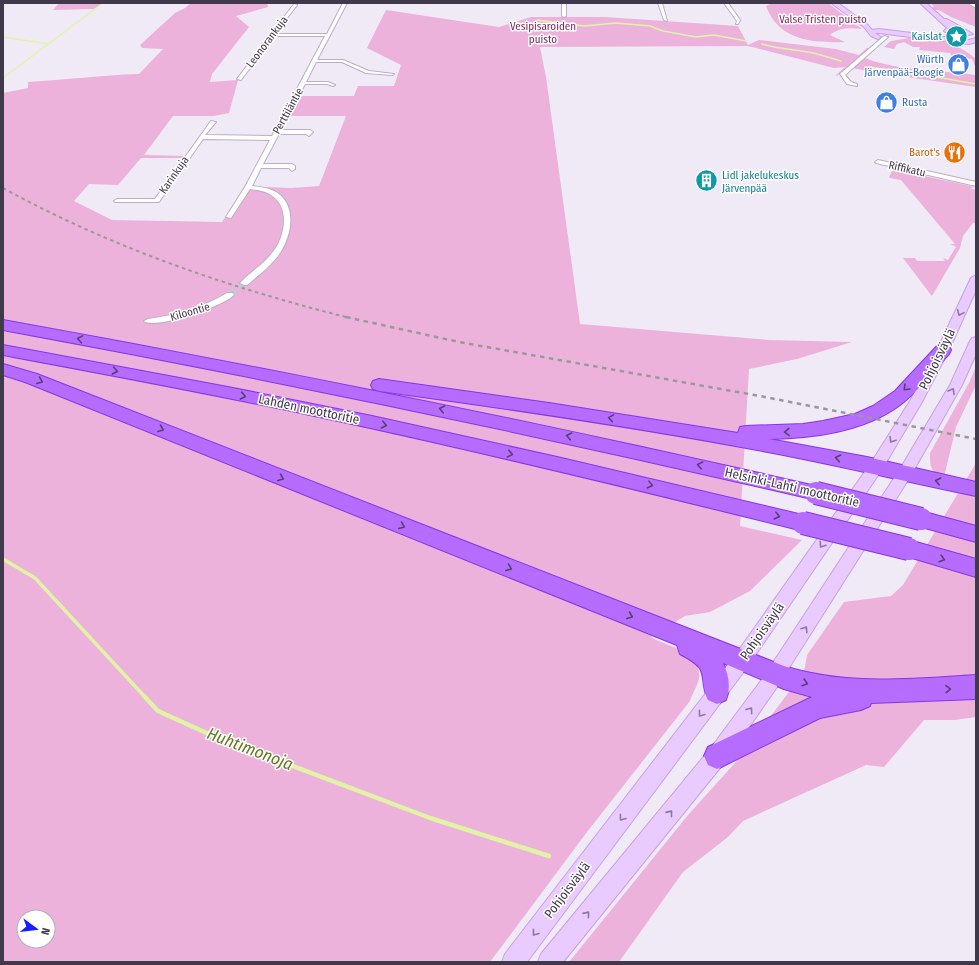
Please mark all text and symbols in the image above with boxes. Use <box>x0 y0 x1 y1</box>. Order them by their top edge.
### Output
park label: Valse Tristen puisto <box>779 13 867 26</box>
street label: Leonorankuja <box>243 14 291 70</box>
park label: Vesipisaroiden puisto <box>510 20 576 46</box>
place icon: Kaislat <box>944 23 970 49</box>
place label: Kaislat <box>912 30 942 43</box>
shop icon: Würth Järvenpää-Boogie <box>946 52 972 78</box>
place label: Würth Järvenpää-Boogie <box>864 53 944 79</box>
street label: Perttiläntie <box>270 86 306 136</box>
shop icon: Rusta <box>873 89 899 115</box>
place label: Rusta <box>902 96 927 109</box>
restaurant icon: Barot's <box>942 139 968 165</box>
place label: Barot's <box>909 146 940 159</box>
street label: Karinkuja <box>156 154 192 196</box>
street label: Riffikatu <box>887 158 927 180</box>
building icon: Lidl jakelukeskus Järvenpää <box>693 168 719 194</box>
place label: Lidl jakelukeskus Järvenpää <box>722 169 799 195</box>
street label: Kiloontie <box>169 300 211 324</box>
one-way arrow <box>956 309 964 316</box>
street label: Pohjoisväylä <box>916 326 958 392</box>
one-way arrow <box>77 335 84 344</box>
one-way arrow <box>112 367 118 375</box>
one-way arrow <box>36 377 43 385</box>
one-way arrow <box>903 383 911 391</box>
one-way arrow <box>948 388 955 395</box>
one-way arrow <box>239 391 246 400</box>
street label: Lahden moottoritie <box>257 391 361 427</box>
one-way arrow <box>439 406 445 414</box>
one-way arrow <box>608 414 615 423</box>
one-way arrow <box>380 421 387 429</box>
one-way arrow <box>156 424 164 432</box>
one-way arrow <box>784 428 790 436</box>
one-way arrow <box>566 433 572 441</box>
one-way arrow <box>890 436 897 443</box>
one-way arrow <box>507 449 514 457</box>
one-way arrow <box>835 455 841 463</box>
one-way arrow <box>697 462 703 470</box>
street label: Helsinki-Lahti moottoritie <box>723 464 861 510</box>
one-way arrow <box>278 473 285 481</box>
one-way arrow <box>935 477 941 485</box>
one-way arrow <box>647 481 654 489</box>
one-way arrow <box>774 512 780 520</box>
one-way arrow <box>398 521 406 529</box>
one-way arrow <box>820 541 827 548</box>
one-way arrow <box>939 554 946 563</box>
one-way arrow <box>506 564 513 572</box>
street label: Pohjoisväylä <box>737 600 787 662</box>
one-way arrow <box>627 612 634 620</box>
one-way arrow <box>800 626 808 633</box>
one-way arrow <box>801 678 808 687</box>
one-way arrow <box>945 684 951 693</box>
one-way arrow <box>745 708 752 715</box>
one-way arrow <box>699 709 706 716</box>
water label: Huhtimonoja <box>204 723 296 775</box>
one-way arrow <box>665 811 672 818</box>
one-way arrow <box>619 813 626 820</box>
street label: Pohjoisväylä <box>541 859 593 921</box>
north arrow <box>16 909 56 949</box>
one-way arrow <box>583 911 590 918</box>
text: N <box>38 927 52 936</box>
one-way arrow <box>533 928 540 935</box>

